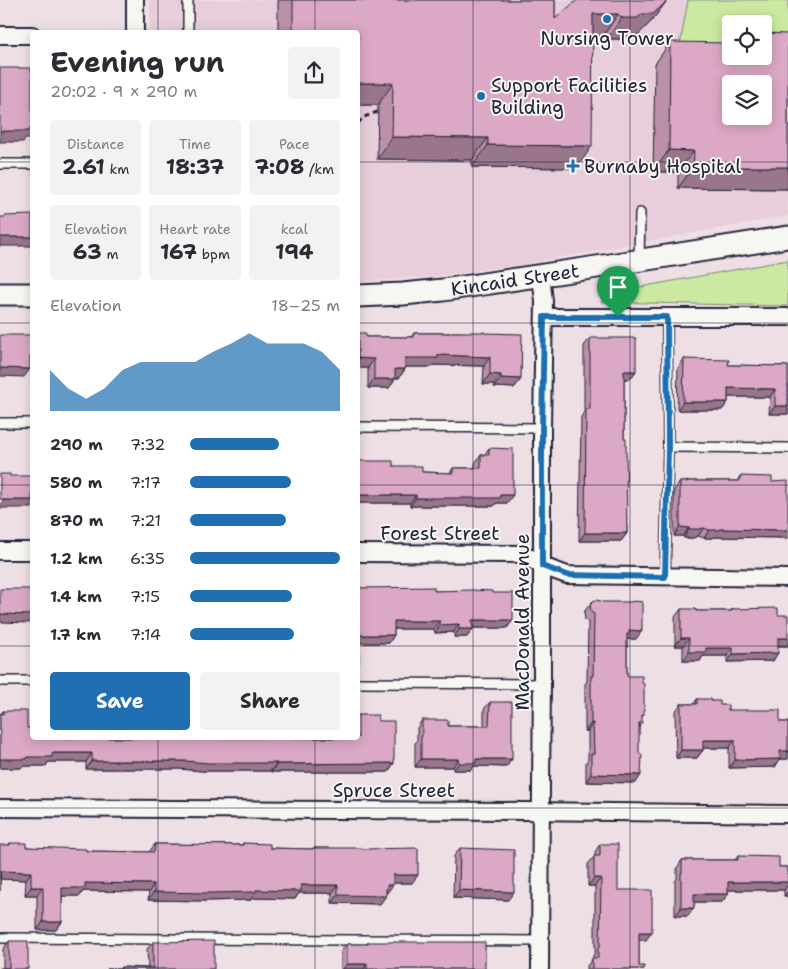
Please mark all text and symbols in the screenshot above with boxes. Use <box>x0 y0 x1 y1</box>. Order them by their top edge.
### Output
marker: Nursing Tower <box>601 13 613 25</box>
map controls <box>722 15 772 125</box>
button: locate <box>722 15 772 65</box>
place label: Nursing Tower <box>540 26 674 51</box>
text: Evening run <box>50 43 225 81</box>
button: share <box>288 47 340 99</box>
place label: Support Facilities Building <box>491 73 647 120</box>
button: layers <box>722 75 772 125</box>
text: 20:02 · 9 × 290 m <box>50 81 197 102</box>
marker: Support Facilities Building <box>475 90 487 102</box>
text: Distance <box>67 135 124 153</box>
text: Time <box>179 135 211 153</box>
text: Pace <box>279 135 310 153</box>
text: 2.61 <box>62 153 105 181</box>
text: 18:37 <box>166 153 224 181</box>
text: 7:08 <box>255 153 304 181</box>
place label: Burnaby Hospital <box>584 154 742 179</box>
marker: Burnaby Hospital <box>566 159 580 173</box>
text: km <box>105 160 129 178</box>
text: /km <box>304 160 334 178</box>
text: Elevation <box>64 220 127 238</box>
text: Heart rate <box>159 220 231 238</box>
text: kcal <box>281 220 308 238</box>
text: 63 <box>73 238 102 266</box>
text: 167 <box>160 238 197 266</box>
text: 194 <box>275 238 314 266</box>
text: m <box>102 245 118 263</box>
text: bpm <box>197 245 230 263</box>
street label: Kincaid Street <box>449 257 581 301</box>
pin <box>597 266 639 317</box>
icon: arrive <box>604 273 632 301</box>
text: Elevation <box>50 295 122 316</box>
text: 18–25 m <box>271 295 340 316</box>
text: 290 m <box>50 434 103 455</box>
text: 7:32 <box>130 434 165 455</box>
text: 580 m <box>50 472 102 493</box>
text: 7:17 <box>130 472 161 493</box>
text: 870 m <box>50 510 103 531</box>
text: 7:21 <box>130 510 161 531</box>
street label: Forest Street <box>380 521 500 546</box>
street label: MacDonald Avenue <box>510 534 535 710</box>
text: 1.2 km <box>50 548 103 569</box>
text: 6:35 <box>130 548 165 569</box>
text: 1.4 km <box>50 586 102 607</box>
text: 7:15 <box>130 586 160 607</box>
text: 1.7 km <box>50 624 101 645</box>
text: 7:14 <box>130 624 161 645</box>
button: Save <box>50 672 190 730</box>
button: Share <box>200 672 340 730</box>
street label: Spruce Street <box>333 778 455 803</box>

